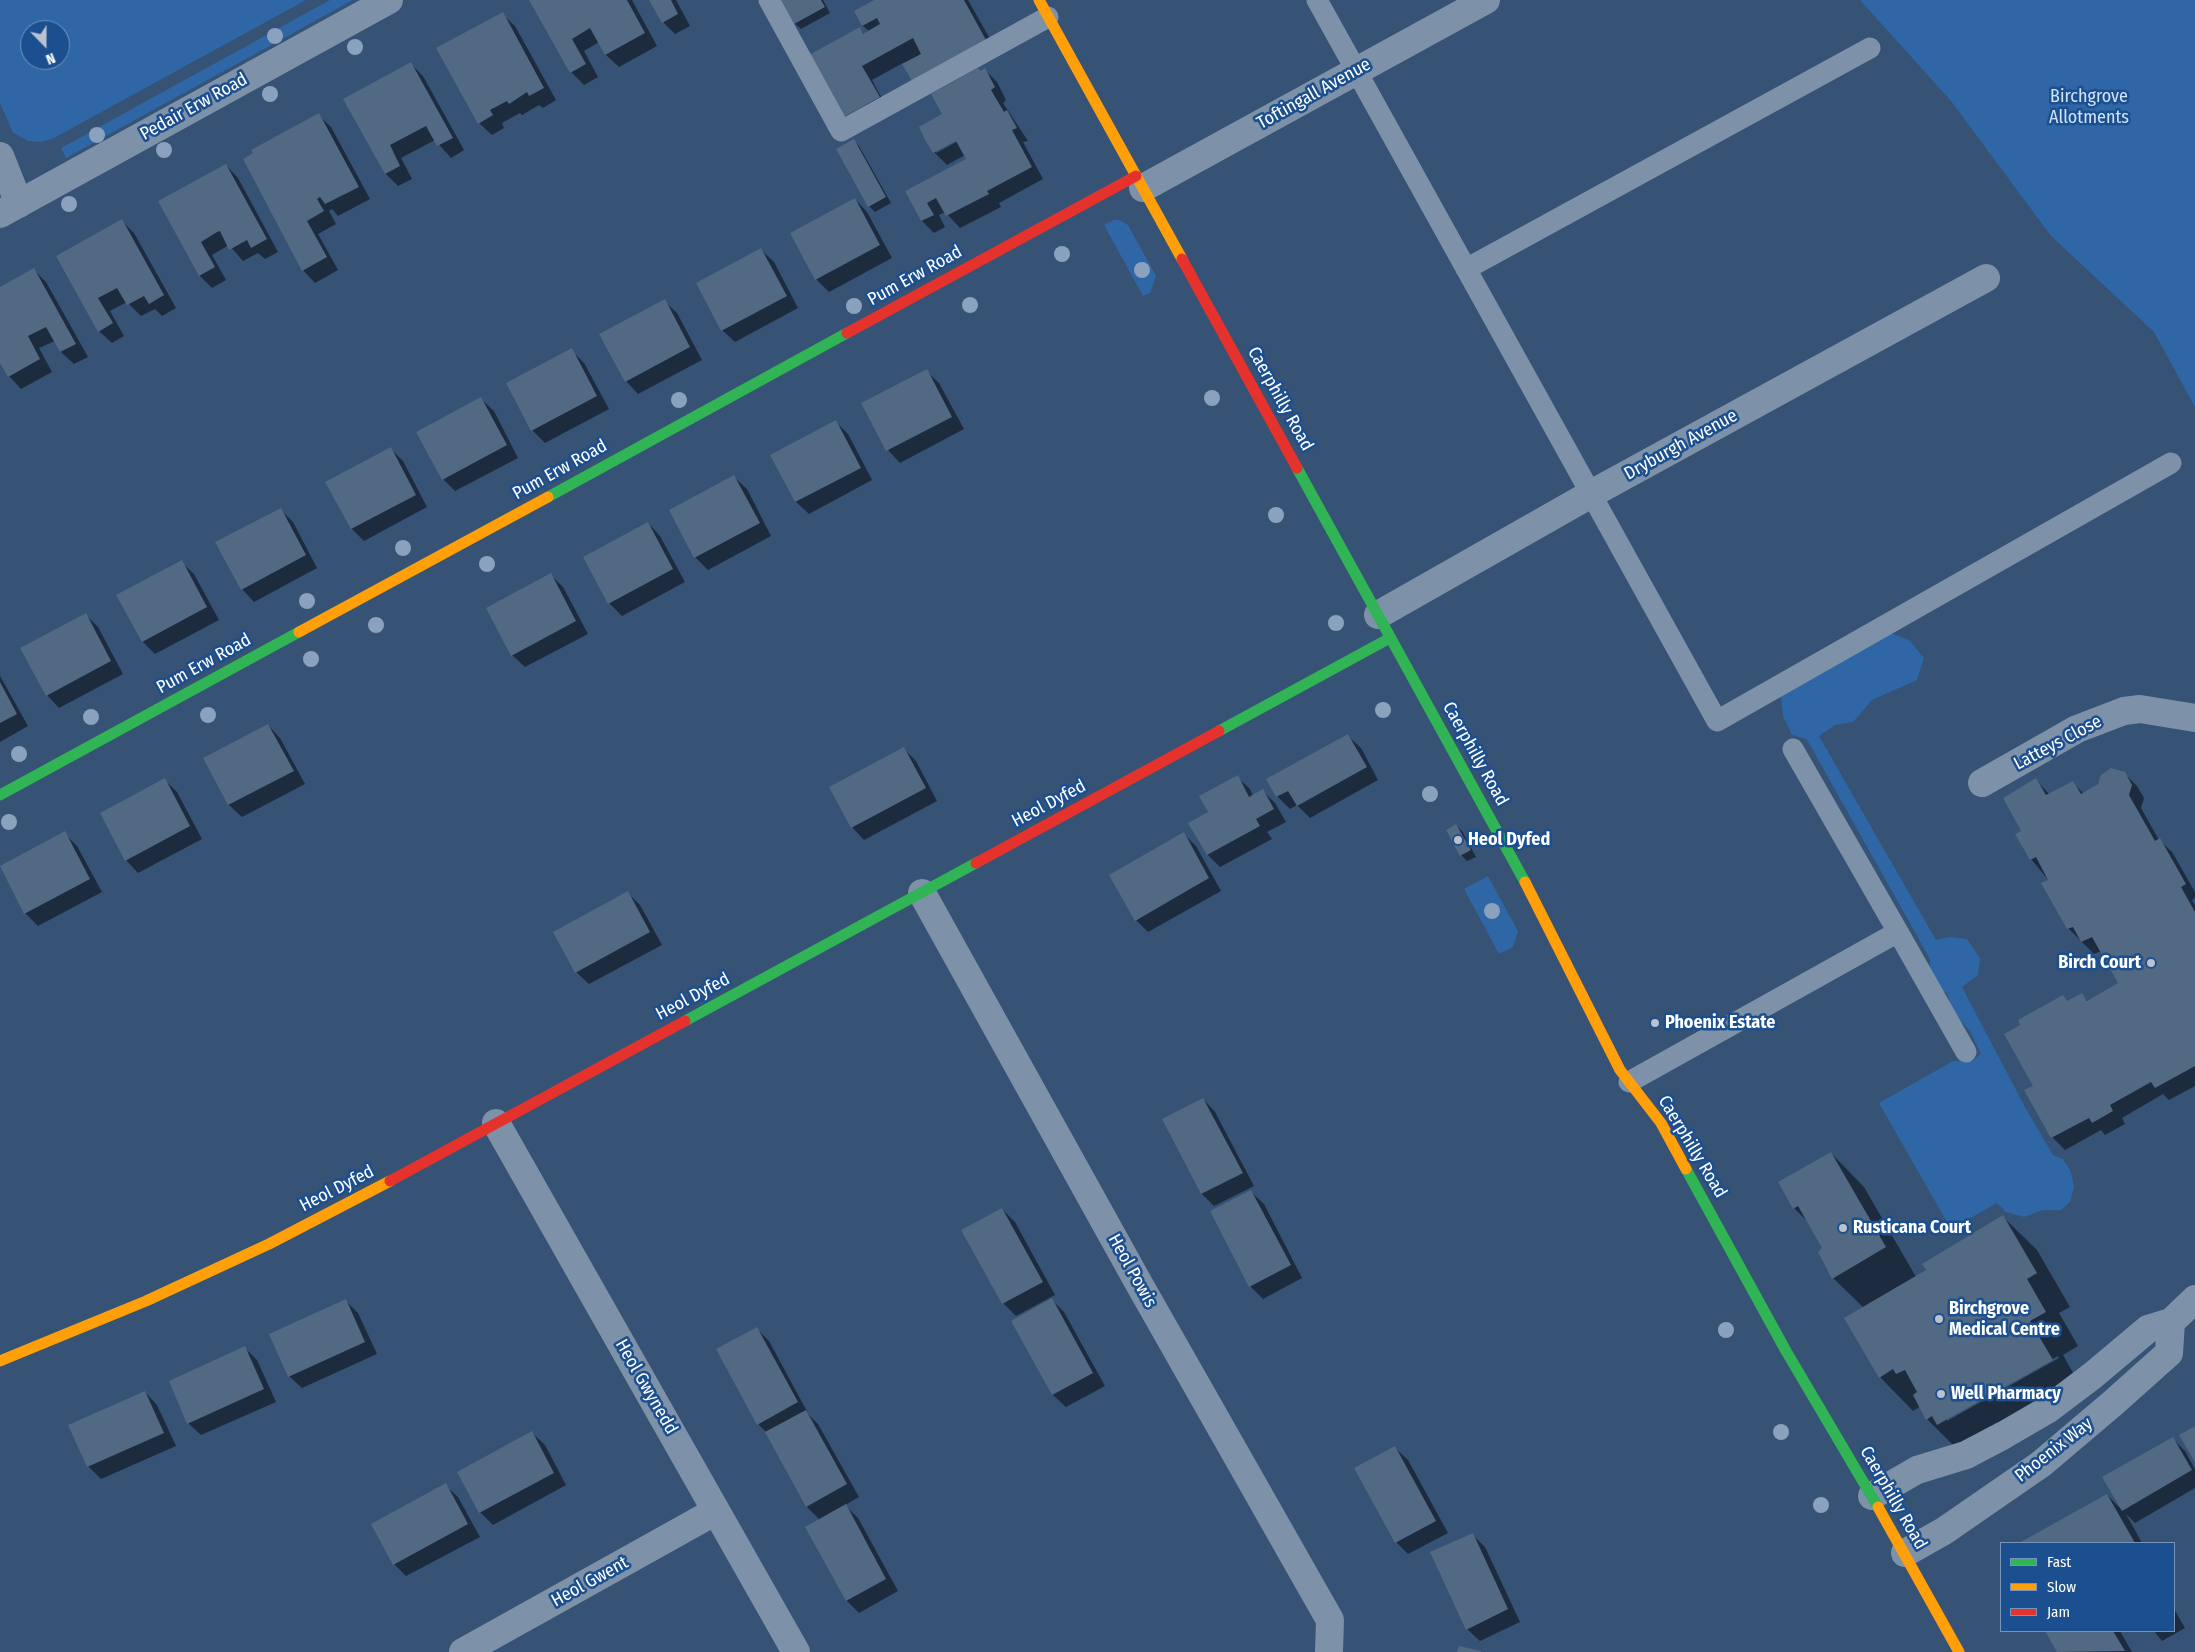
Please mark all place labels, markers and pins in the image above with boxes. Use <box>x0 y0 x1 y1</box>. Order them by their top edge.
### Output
place label: Heol Dyfed <box>1468 829 1550 851</box>
marker: Heol Dyfed <box>1452 834 1464 846</box>
place label: Birch Court <box>2058 952 2141 974</box>
marker: Birch Court <box>2145 957 2157 969</box>
place label: Phoenix Estate <box>1665 1012 1775 1034</box>
marker: Phoenix Estate <box>1649 1017 1661 1029</box>
place label: Rusticana Court <box>1853 1217 1971 1239</box>
marker: Rusticana Court <box>1837 1222 1849 1234</box>
place label: Birchgrove Medical Centre <box>1949 1298 2060 1340</box>
marker: Birchgrove Medical Centre <box>1933 1313 1945 1325</box>
place label: Well Pharmacy <box>1951 1383 2061 1405</box>
marker: Well Pharmacy <box>1935 1388 1947 1400</box>

